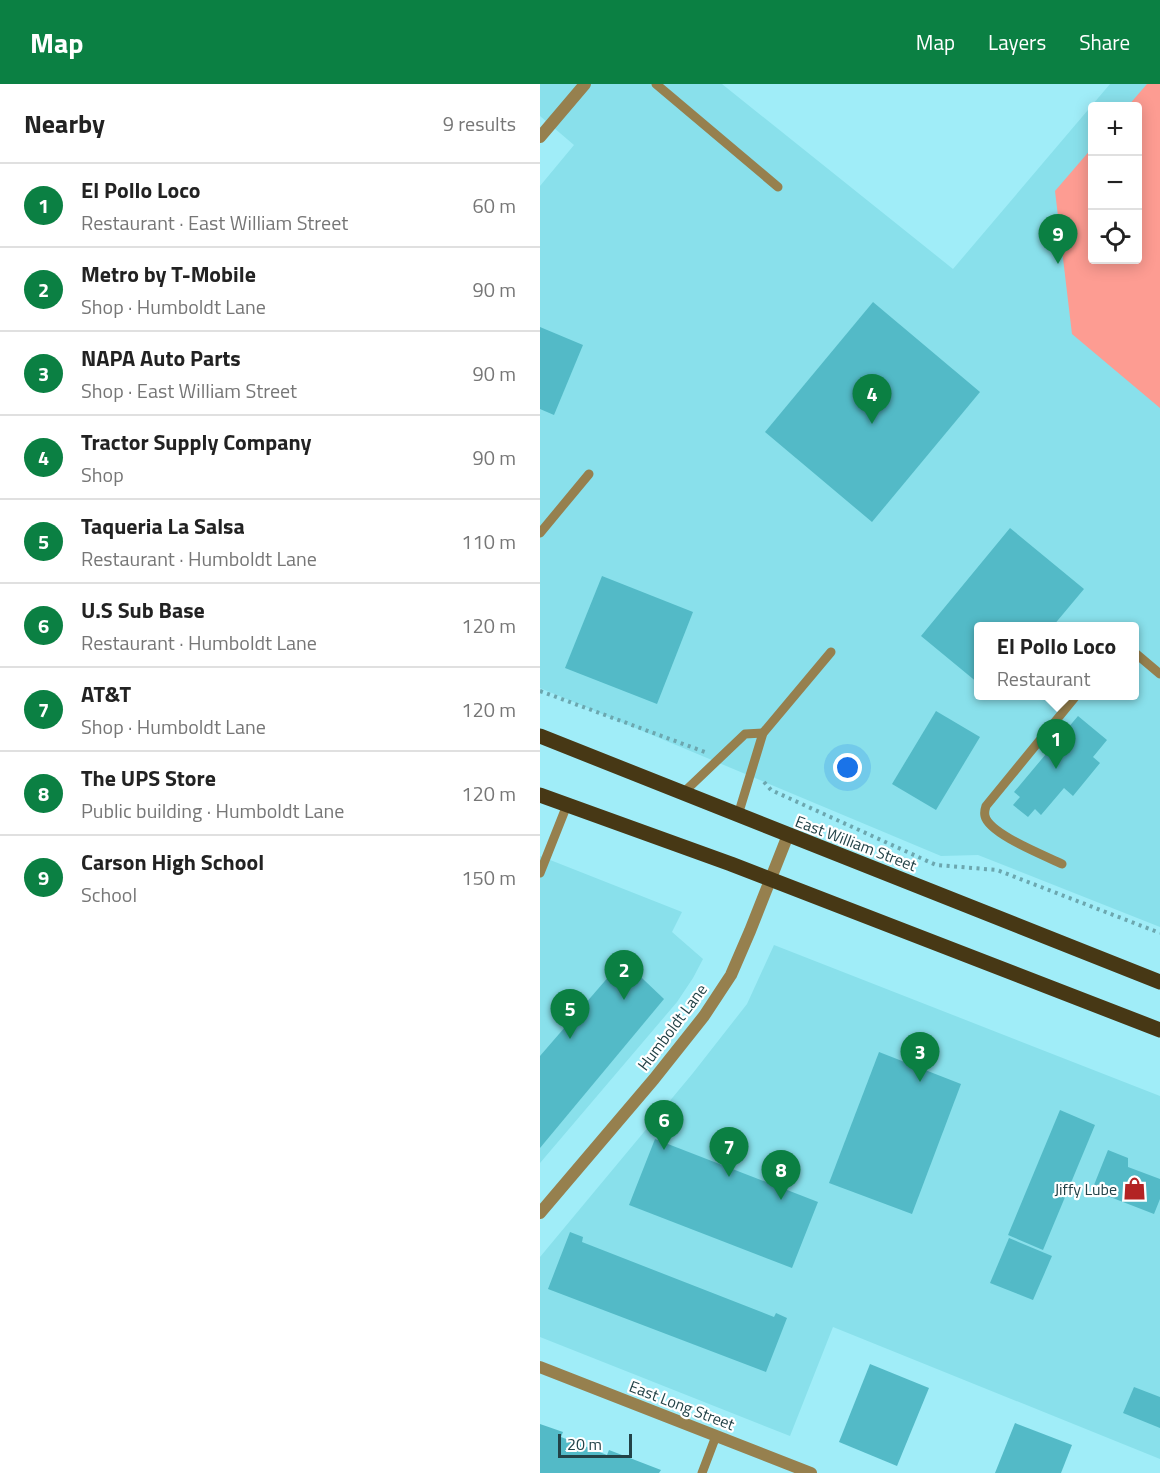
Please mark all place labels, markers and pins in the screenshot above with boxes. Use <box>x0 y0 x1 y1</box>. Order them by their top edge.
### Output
pin: 9 <box>1038 214 1078 264</box>
pin: 4 <box>852 374 892 424</box>
pin: 1 <box>1036 720 1076 769</box>
pin: 2 <box>604 950 644 1000</box>
pin: 5 <box>550 990 590 1039</box>
pin: 3 <box>900 1032 940 1082</box>
pin: 6 <box>644 1100 684 1150</box>
pin: 7 <box>710 1128 748 1177</box>
pin: 8 <box>762 1150 800 1200</box>
shop icon: Jiffy Lube <box>1122 1176 1148 1202</box>
place label: Jiffy Lube <box>1054 1177 1117 1201</box>

